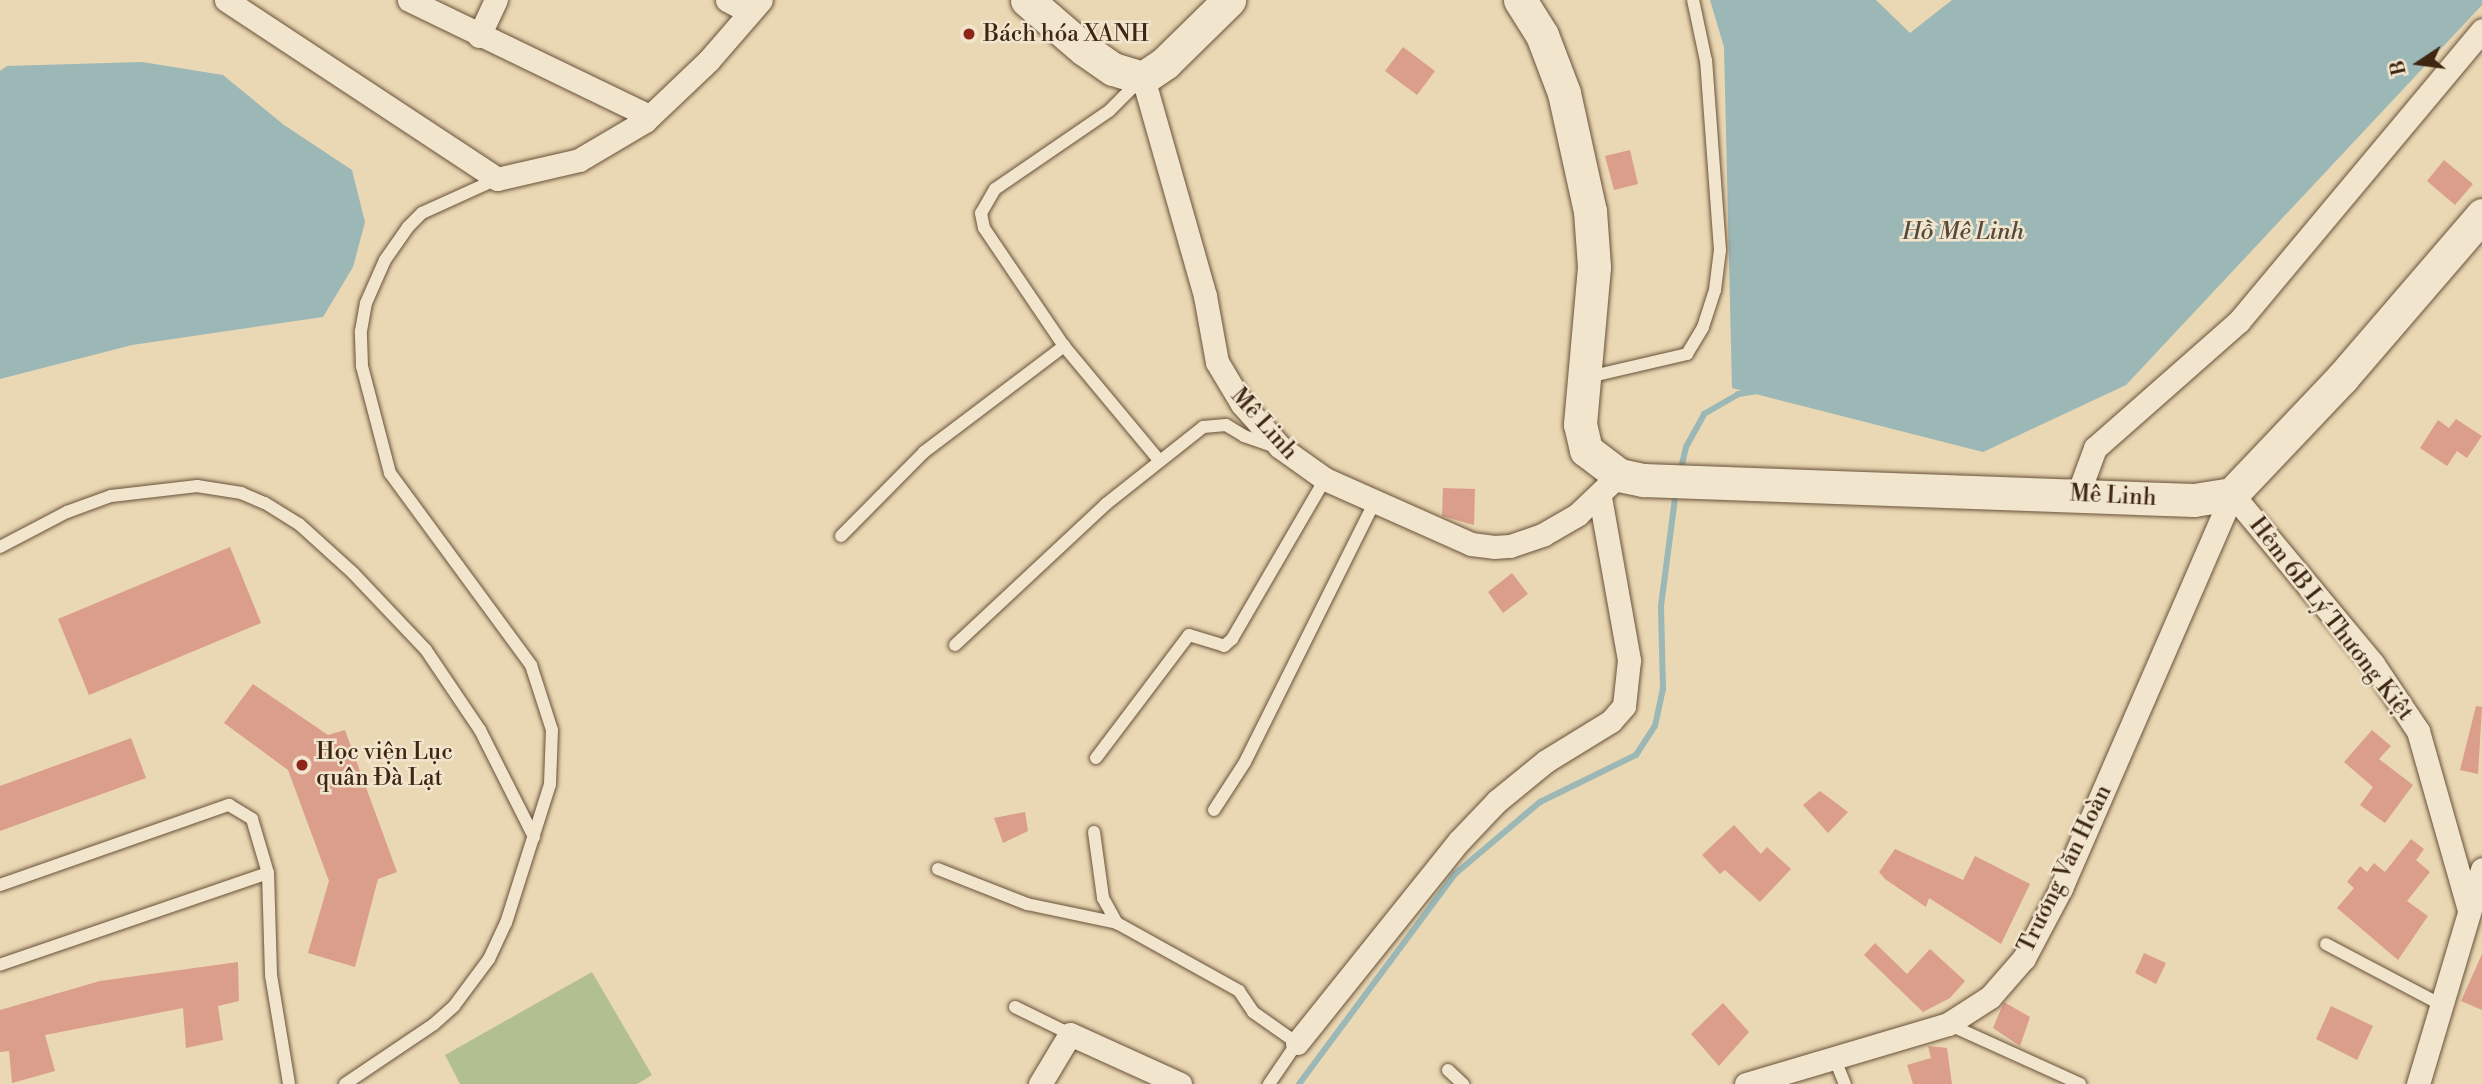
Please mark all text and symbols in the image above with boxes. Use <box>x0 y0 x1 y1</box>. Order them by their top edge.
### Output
place label: Bách hóa XANH <box>983 20 1149 48</box>
marker: Bách hóa XANH <box>961 26 977 42</box>
north arrow <box>2384 28 2454 98</box>
text: B <box>2385 58 2412 77</box>
water label: Hồ Mê Linh <box>1902 219 2024 247</box>
street label: Mê Linh <box>1225 382 1303 466</box>
street label: Mê Linh <box>2069 480 2157 512</box>
street label: Hẻm 6B Lý Thương Kiệt <box>2243 512 2419 726</box>
place label: Học viện Lục quân Đà Lạt <box>316 738 453 792</box>
marker: Học viện Lục quân Đà Lạt <box>294 757 310 773</box>
street label: Trương Văn Hoàn <box>2012 781 2118 957</box>

